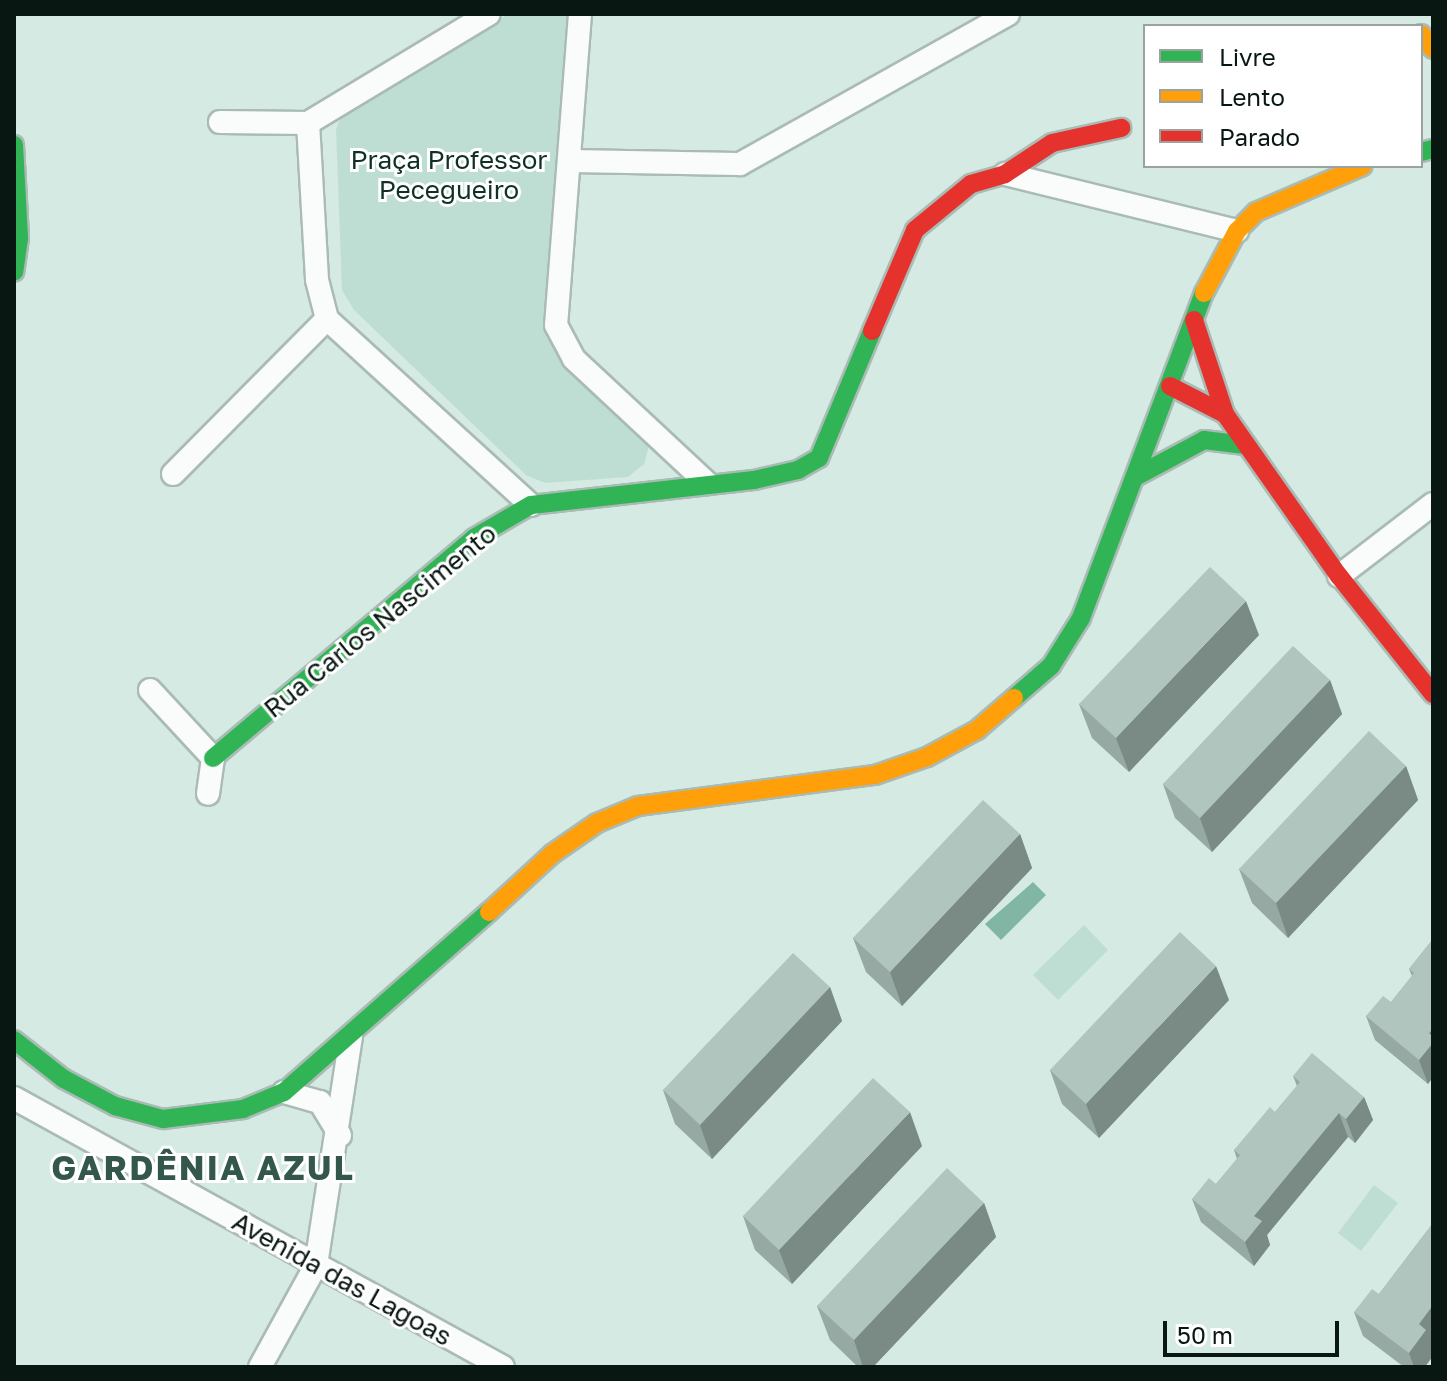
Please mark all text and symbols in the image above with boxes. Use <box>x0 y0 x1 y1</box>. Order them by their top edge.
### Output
legend <box>1143 24 1423 168</box>
text: Livre <box>1219 42 1276 71</box>
text: Lento <box>1219 82 1285 111</box>
text: Parado <box>1219 122 1300 151</box>
park label: Praça Professor Pecegueiro <box>351 144 547 206</box>
street label: Rua Carlos Nascimento <box>258 518 502 724</box>
district label: GARDÊNIA AZUL <box>51 1148 355 1188</box>
street label: Avenida das Lagoas <box>227 1206 457 1352</box>
scale bar <box>1167 1305 1343 1355</box>
text: 50 m <box>1177 1320 1233 1349</box>

